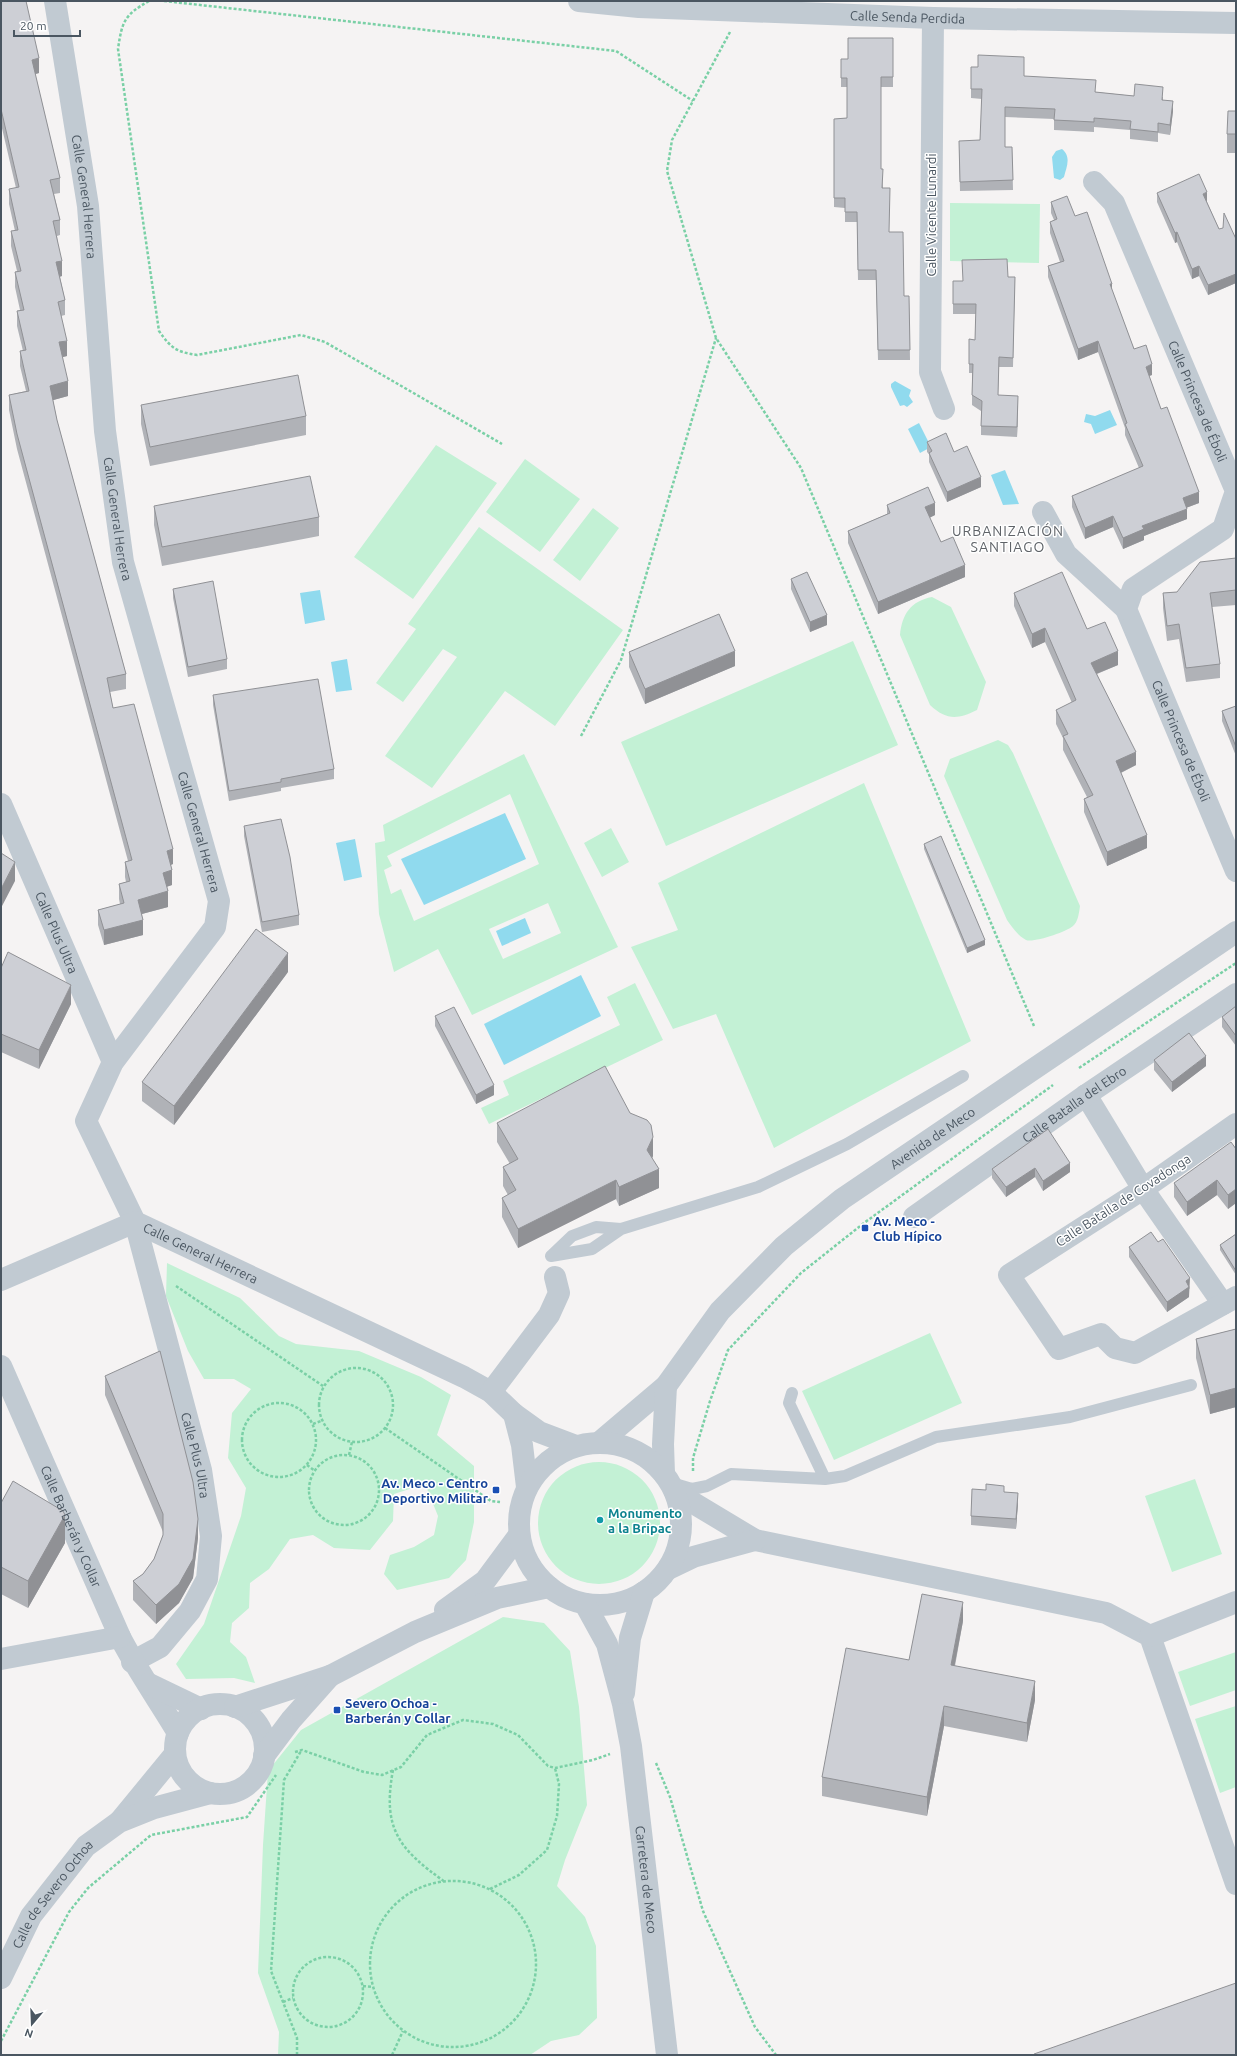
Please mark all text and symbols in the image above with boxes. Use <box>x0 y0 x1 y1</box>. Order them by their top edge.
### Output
street label: Calle Senda Perdida <box>850 8 965 26</box>
scale bar <box>14 12 80 38</box>
text: 20 m <box>20 19 47 32</box>
street label: Calle General Herrera <box>70 134 99 259</box>
street label: Calle Vicente Lunardi <box>924 153 938 277</box>
street label: Calle Princesa de Éboli <box>1166 338 1230 464</box>
street label: Calle General Herrera <box>102 456 135 582</box>
district label: URBANIZACIÓN SANTIAGO <box>952 522 1064 555</box>
street label: Calle Princesa de Éboli <box>1150 678 1213 803</box>
street label: Calle General Herrera <box>176 770 223 894</box>
street label: Calle Plus Ultra <box>33 889 81 976</box>
street label: Calle Batalla del Ebro <box>1019 1063 1129 1145</box>
street label: Avenida de Meco <box>887 1104 978 1171</box>
street label: Calle Batalla de Covadonga <box>1053 1151 1193 1249</box>
place label: Av. Meco - Club Hípico <box>873 1214 942 1243</box>
street label: Calle General Herrera <box>141 1220 260 1286</box>
marker: Av. Meco - Club Hípico <box>860 1223 870 1233</box>
street label: Calle Plus Ultra <box>179 1411 212 1499</box>
street label: Calle Barberán y Collar <box>38 1463 104 1589</box>
place label: Av. Meco - Centro Deportivo Militar <box>381 1476 489 1505</box>
marker: Av. Meco - Centro Deportivo Militar <box>491 1485 501 1495</box>
place label: Monumento a la Bripac <box>608 1506 682 1535</box>
marker: Monumento a la Bripac <box>595 1515 605 1525</box>
place label: Severo Ochoa - Barberán y Collar <box>345 1696 451 1725</box>
marker: Severo Ochoa - Barberán y Collar <box>332 1705 342 1715</box>
street label: Carretera de Meco <box>633 1825 660 1934</box>
street label: Calle de Severo Ochoa <box>9 1837 95 1951</box>
north arrow <box>12 2004 52 2044</box>
text: N <box>23 2026 35 2040</box>

